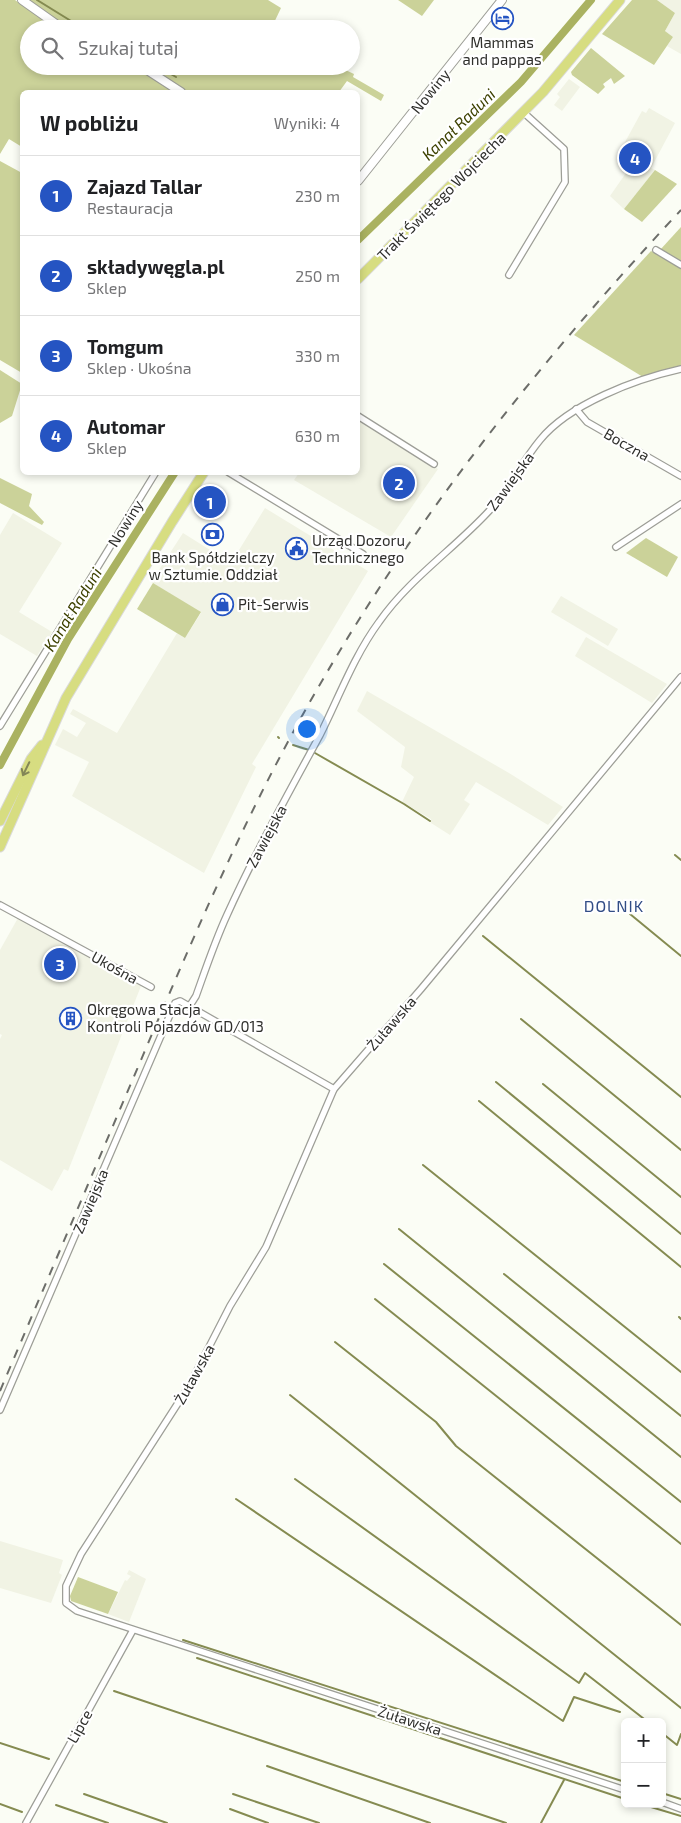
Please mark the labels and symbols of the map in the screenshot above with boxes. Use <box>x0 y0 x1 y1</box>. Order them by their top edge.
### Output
hotel icon: Mammas and pappas <box>490 7 514 31</box>
place label: Mammas and pappas <box>462 33 542 68</box>
street label: Nowiny <box>407 65 453 117</box>
water label: Kanał Raduni <box>417 84 499 164</box>
street label: Trakt Świętego Wojciecha <box>373 128 510 265</box>
pin: 4 <box>619 139 651 177</box>
street label: Boczna <box>601 424 653 464</box>
street label: Zawiejska <box>483 448 538 514</box>
pin: 2 <box>383 464 415 502</box>
pin: 1 <box>194 483 226 521</box>
street label: Nowiny <box>104 496 146 550</box>
bank icon: Bank Spółdzielczy w Sztumie. Oddział <box>201 522 225 546</box>
place label: Urząd Dozoru Technicznego <box>312 531 405 566</box>
public building icon: Urząd Dozoru Technicznego <box>284 537 308 561</box>
place label: Bank Spółdzielczy w Sztumie. Oddział <box>148 548 278 583</box>
water label: Kanał Raduni <box>39 564 105 654</box>
shop icon: Pit-Serwis <box>210 592 234 616</box>
place label: Pit-Serwis <box>238 595 309 613</box>
your location <box>294 716 320 742</box>
one-way arrow <box>21 762 31 777</box>
street label: Zawiejska <box>242 802 291 871</box>
district label: DOLNIK <box>584 896 644 915</box>
pin: 3 <box>44 945 76 983</box>
street label: Ukośna <box>89 947 141 987</box>
street label: Żuławska <box>363 992 419 1054</box>
place label: Okręgowa Stacja Kontroli Pojazdów GD/013 <box>87 1000 264 1036</box>
building icon: Okręgowa Stacja Kontroli Pojazdów GD/013 <box>59 1006 83 1030</box>
street label: Zawiejska <box>68 1166 113 1236</box>
street label: Żuławska <box>170 1341 218 1407</box>
street label: Żuławska <box>376 1701 444 1739</box>
street label: Lipce <box>63 1706 95 1746</box>

